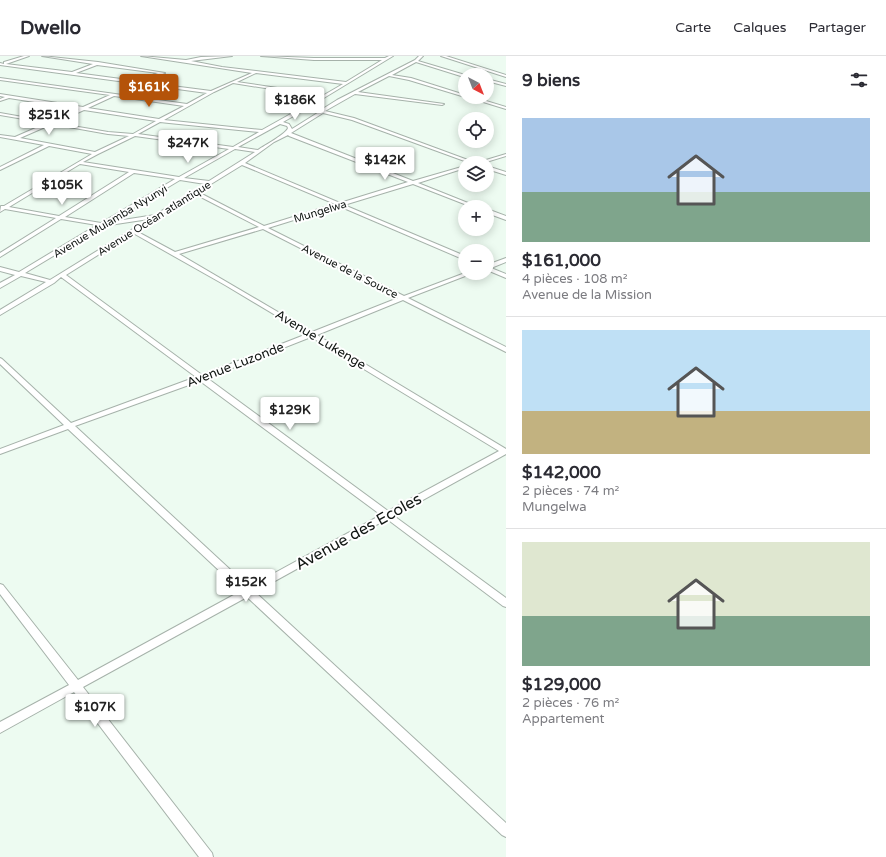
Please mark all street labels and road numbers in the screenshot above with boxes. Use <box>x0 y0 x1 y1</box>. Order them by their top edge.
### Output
street label: Avenue Océan atlantique <box>95 178 213 259</box>
street label: Avenue Mulamba Nyunyi <box>51 182 170 261</box>
street label: Mungelwa <box>292 197 348 226</box>
street label: Avenue de la Source <box>299 242 400 301</box>
street label: Avenue Lukenge <box>272 306 369 373</box>
street label: Avenue Luzonde <box>184 339 286 391</box>
street label: Avenue des Ecoles <box>292 489 425 575</box>

